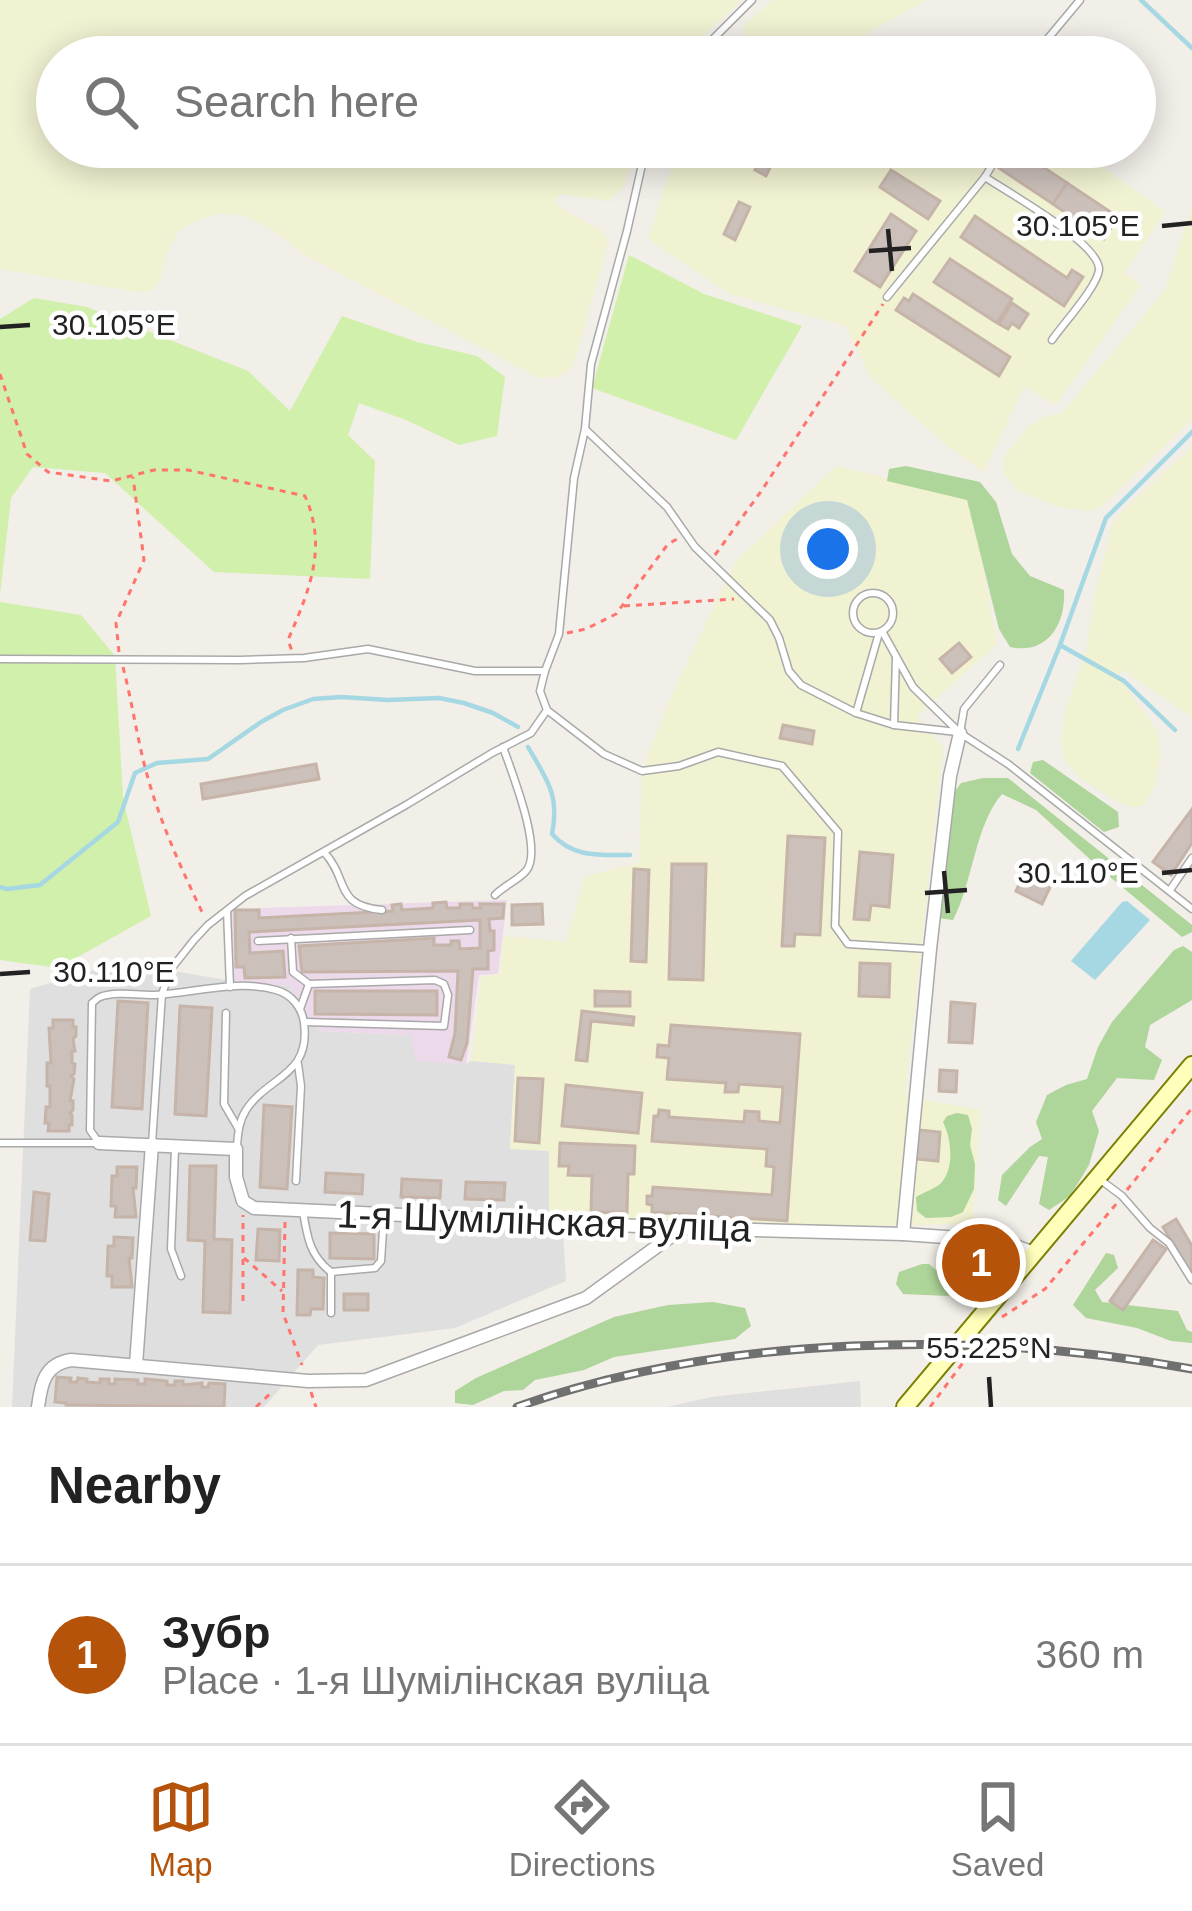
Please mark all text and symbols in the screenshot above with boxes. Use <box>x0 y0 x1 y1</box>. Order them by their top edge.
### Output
search box <box>36 36 1156 168</box>
icon: search <box>78 69 144 135</box>
text: Search here <box>174 76 419 127</box>
text: 30.105°E <box>1016 209 1140 242</box>
text: 30.105°E <box>52 308 176 341</box>
your location <box>798 519 858 579</box>
text: 30.110°E <box>1017 856 1139 889</box>
text: 30.110°E <box>53 955 175 988</box>
street label: 1-я Шумілінская вуліца <box>336 1192 752 1250</box>
pin: 1 <box>942 1218 1020 1308</box>
text: 55.225°N <box>926 1331 1052 1364</box>
text: Nearby <box>48 1457 221 1514</box>
text: Зубр <box>162 1607 271 1658</box>
text: 1 <box>76 1633 98 1676</box>
text: 360 m <box>1036 1633 1144 1676</box>
text: Place · 1-я Шумілінская вуліца <box>162 1659 709 1702</box>
tab: Map <box>148 1774 214 1884</box>
tab: Directions <box>509 1774 656 1884</box>
tab: Saved <box>951 1774 1044 1884</box>

